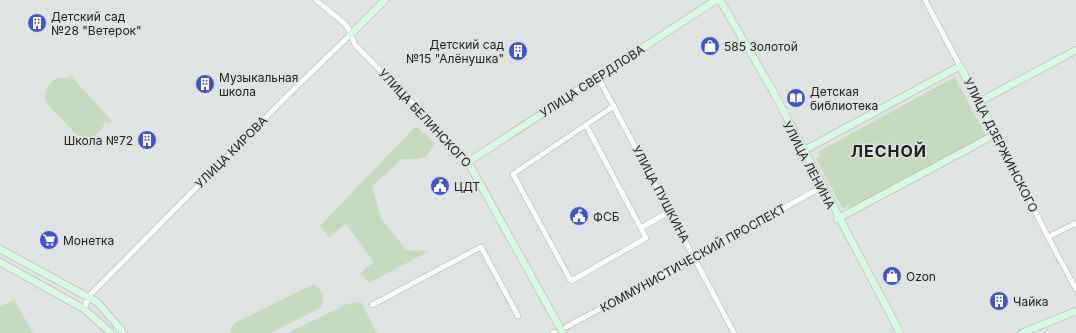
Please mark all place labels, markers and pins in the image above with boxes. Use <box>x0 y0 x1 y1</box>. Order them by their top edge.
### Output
place label: Детский сад №28 "Ветерок" <box>51 9 142 38</box>
building icon: Детский сад №28 "Ветерок" <box>26 12 48 34</box>
shop icon: 585 Золотой <box>699 35 721 57</box>
place label: Детский сад №15 "Алёнушка" <box>406 37 504 66</box>
place label: 585 Золотой <box>724 39 798 54</box>
building icon: Детский сад №15 "Алёнушка" <box>507 40 529 62</box>
place label: Музыкальная школа <box>219 70 299 99</box>
building icon: Музыкальная школа <box>194 73 216 95</box>
place label: Детская библиотека <box>810 84 878 113</box>
library icon: Детская библиотека <box>785 87 807 109</box>
building icon: Школа №72 <box>136 129 158 151</box>
place label: Школа №72 <box>64 133 133 148</box>
public building icon: ЦДТ <box>429 175 451 197</box>
place label: ЦДТ <box>454 179 480 194</box>
public building icon: ФСБ <box>568 205 590 227</box>
place label: ФСБ <box>593 209 620 224</box>
supermarket icon: Монетка <box>38 229 60 251</box>
place label: Монетка <box>63 233 114 248</box>
shop icon: Ozon <box>881 265 903 287</box>
place label: Ozon <box>906 269 936 284</box>
building icon: Чайка <box>988 290 1010 312</box>
place label: Чайка <box>1013 294 1048 309</box>

